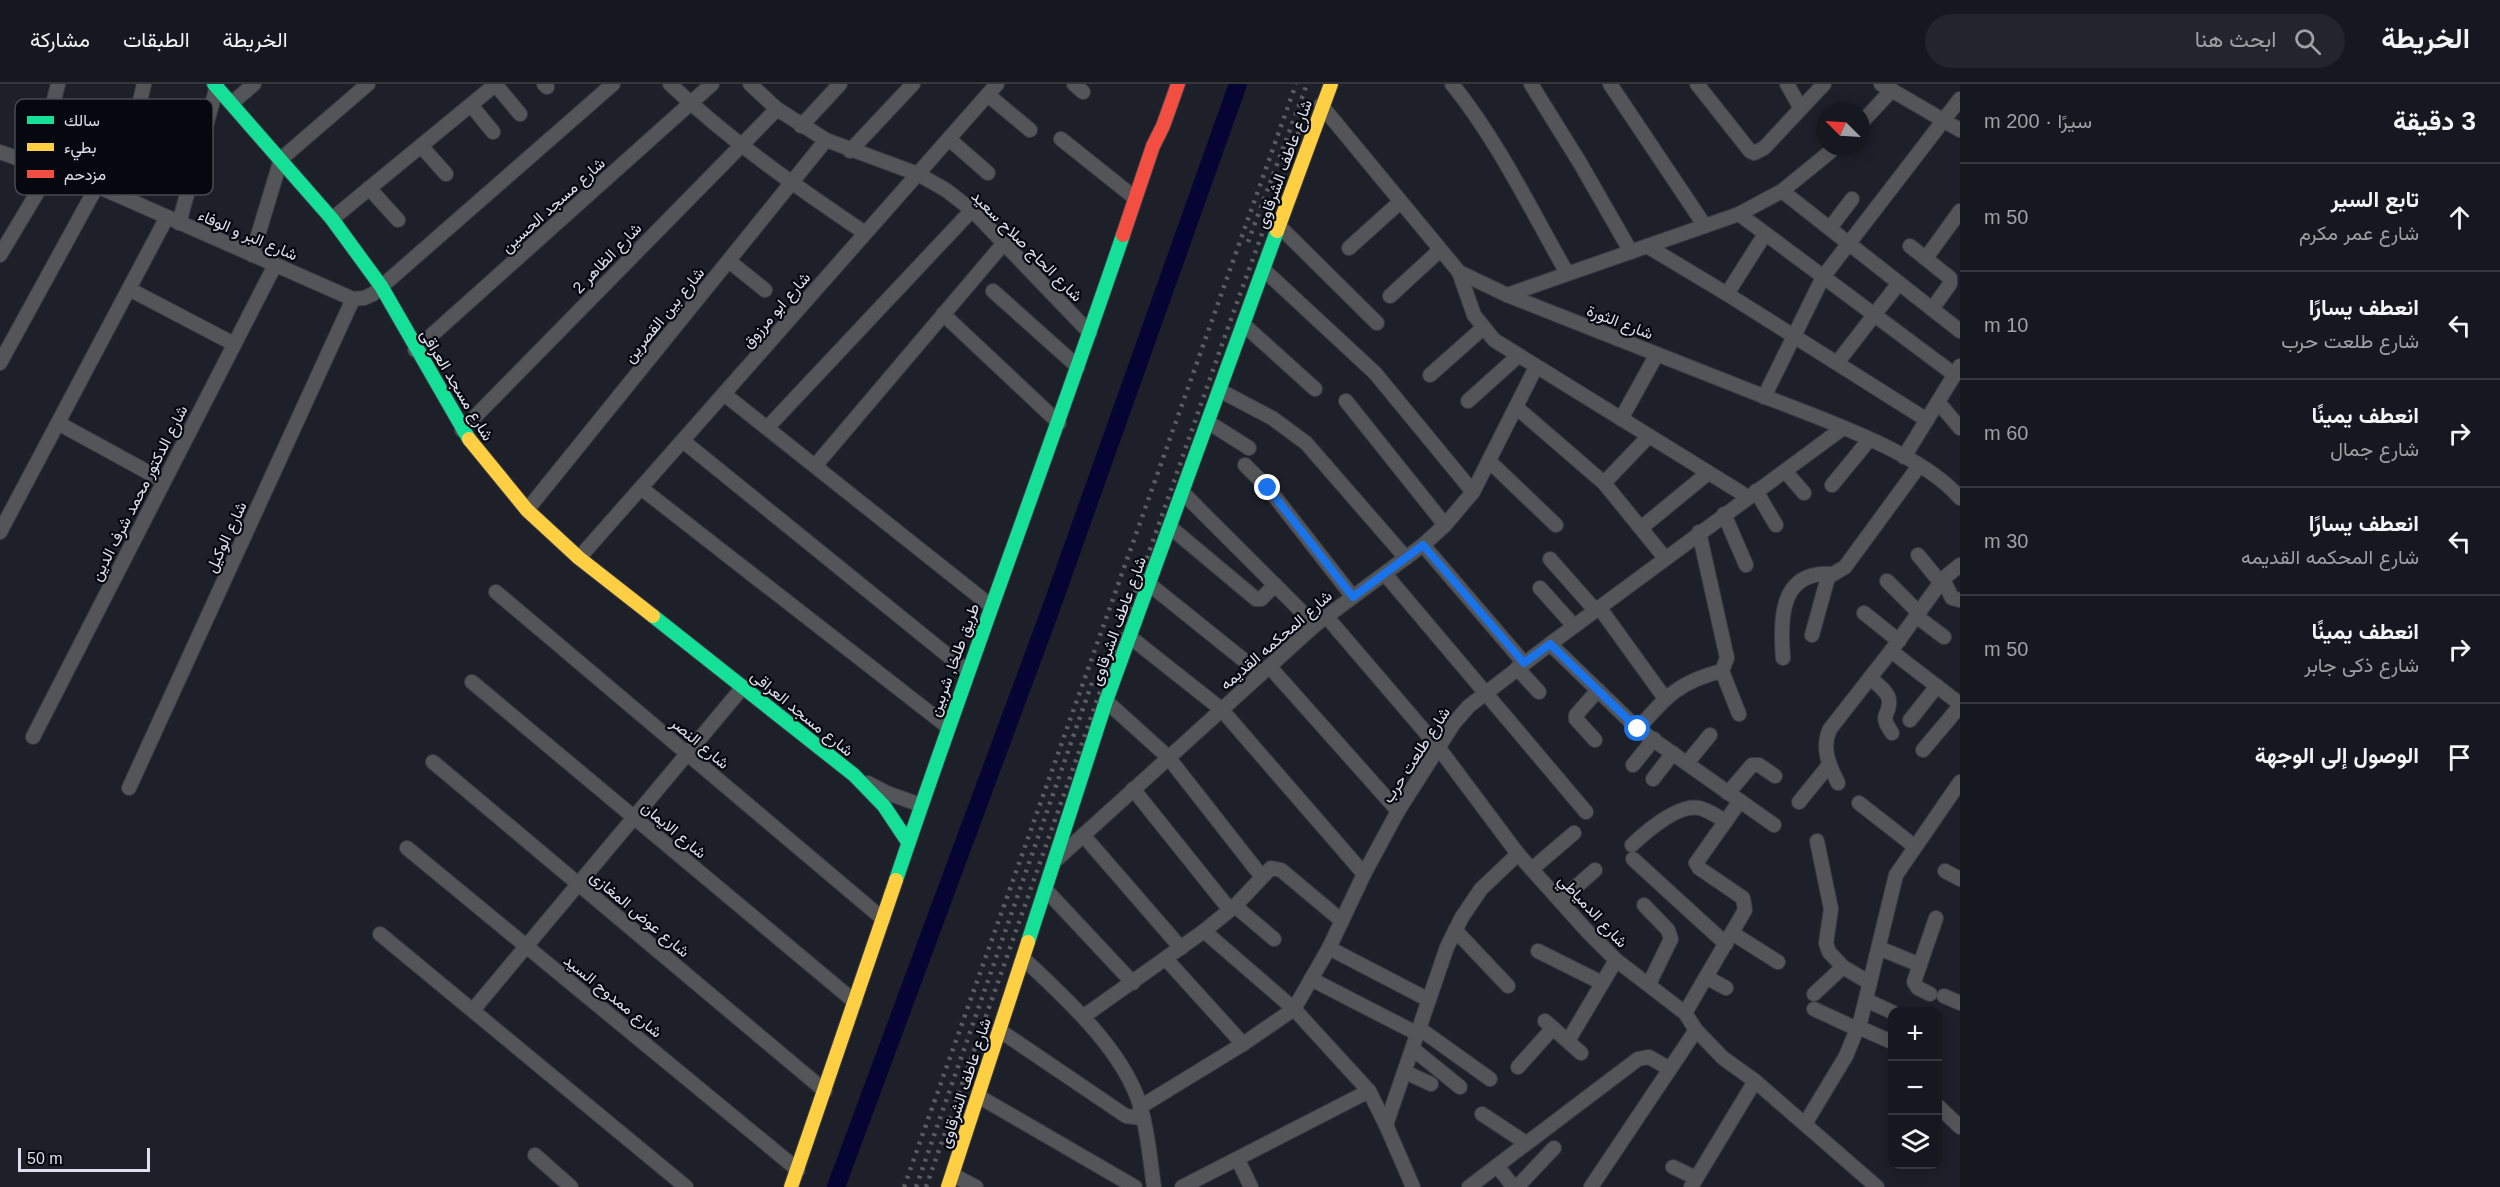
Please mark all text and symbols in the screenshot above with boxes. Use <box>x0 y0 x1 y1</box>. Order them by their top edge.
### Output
search box <box>1925 14 2345 68</box>
text: الخريطة <box>2381 23 2470 54</box>
icon: search <box>2291 25 2324 58</box>
text: ابحث هنا <box>2195 27 2276 52</box>
text: مشاركة <box>30 28 90 51</box>
text: الطبقات <box>123 28 190 51</box>
text: الخريطة <box>223 28 288 51</box>
street label: شارع عاطف الشرقاوى <box>1253 97 1318 232</box>
legend <box>15 99 213 195</box>
north arrow <box>1816 102 1870 156</box>
text: 3 دقيقة <box>2393 106 2476 136</box>
text: سيرًا · 200 m <box>1984 110 2092 132</box>
text: سالك <box>64 112 100 129</box>
text: بطيء <box>64 139 96 161</box>
street label: شارع مسجد الحسين <box>498 154 610 258</box>
text: مزدحم <box>64 166 106 185</box>
street label: شارع الحاج صلاح سعيد <box>966 187 1086 307</box>
text: تابع السير <box>2331 187 2419 212</box>
icon: ahead <box>2443 201 2476 234</box>
street label: شارع البر و الوفاء <box>195 206 300 266</box>
text: 50 m <box>1984 206 2028 228</box>
street label: شارع الظاهر 2 <box>569 220 647 299</box>
text: شارع عمر مكرم <box>2299 222 2419 244</box>
street label: شارع بين القصرين <box>621 264 710 368</box>
street label: شارع ابو مرزوق <box>739 269 816 353</box>
text: انعطف يسارًا <box>2309 295 2419 320</box>
street label: شارع الثورة <box>1583 302 1655 345</box>
icon: left <box>2443 309 2476 342</box>
text: 10 m <box>1984 314 2028 336</box>
street label: شارع مسجد العراقى <box>415 326 497 445</box>
text: شارع طلعت حرب <box>2281 330 2419 352</box>
street label: شارع الدكتور محمد شرف الدين <box>87 402 193 585</box>
text: انعطف يمينًا <box>2311 403 2419 428</box>
icon: right <box>2443 417 2476 450</box>
text: 60 m <box>1984 422 2028 444</box>
text: شارع جمال <box>2330 438 2419 460</box>
route end <box>1254 474 1280 500</box>
street label: شارع الوكيل <box>202 499 253 576</box>
text: انعطف يسارًا <box>2309 511 2419 536</box>
icon: left <box>2443 525 2476 558</box>
text: 30 m <box>1984 530 2028 552</box>
text: شارع المحكمه القديمه <box>2241 546 2419 568</box>
street label: شارع عاطف الشرقاوى <box>1087 554 1152 689</box>
street label: شارع المحكمه القديمه <box>1217 587 1337 695</box>
street label: طريق طلخا, شربين <box>926 601 984 719</box>
text: انعطف يمينًا <box>2311 619 2419 644</box>
icon: right <box>2443 633 2476 666</box>
text: 50 m <box>1984 638 2028 660</box>
text: شارع ذكى جابر <box>2304 654 2419 676</box>
street label: شارع مسجد العراقى <box>746 667 857 762</box>
street label: شارع طلعت حرب <box>1379 704 1456 807</box>
street label: شارع النصر <box>665 713 732 774</box>
route start <box>1624 715 1650 741</box>
icon: arrive <box>2443 741 2476 774</box>
text: الوصول إلى الوجهة <box>2255 743 2419 768</box>
street label: شارع الايمان <box>636 798 710 864</box>
street label: شارع عوض المغازى <box>585 868 693 963</box>
street label: شارع الدمياطي <box>1551 871 1631 954</box>
street label: شارع ممدوح السيد <box>559 951 665 1043</box>
map controls <box>1888 1007 1942 1169</box>
button: + <box>1888 1007 1942 1061</box>
street label: شارع عاطف الشرقاوى <box>936 1016 997 1151</box>
button: − <box>1888 1061 1942 1115</box>
button: layers <box>1888 1115 1942 1169</box>
scale bar <box>18 1145 150 1172</box>
text: 50 m <box>27 1150 63 1167</box>

